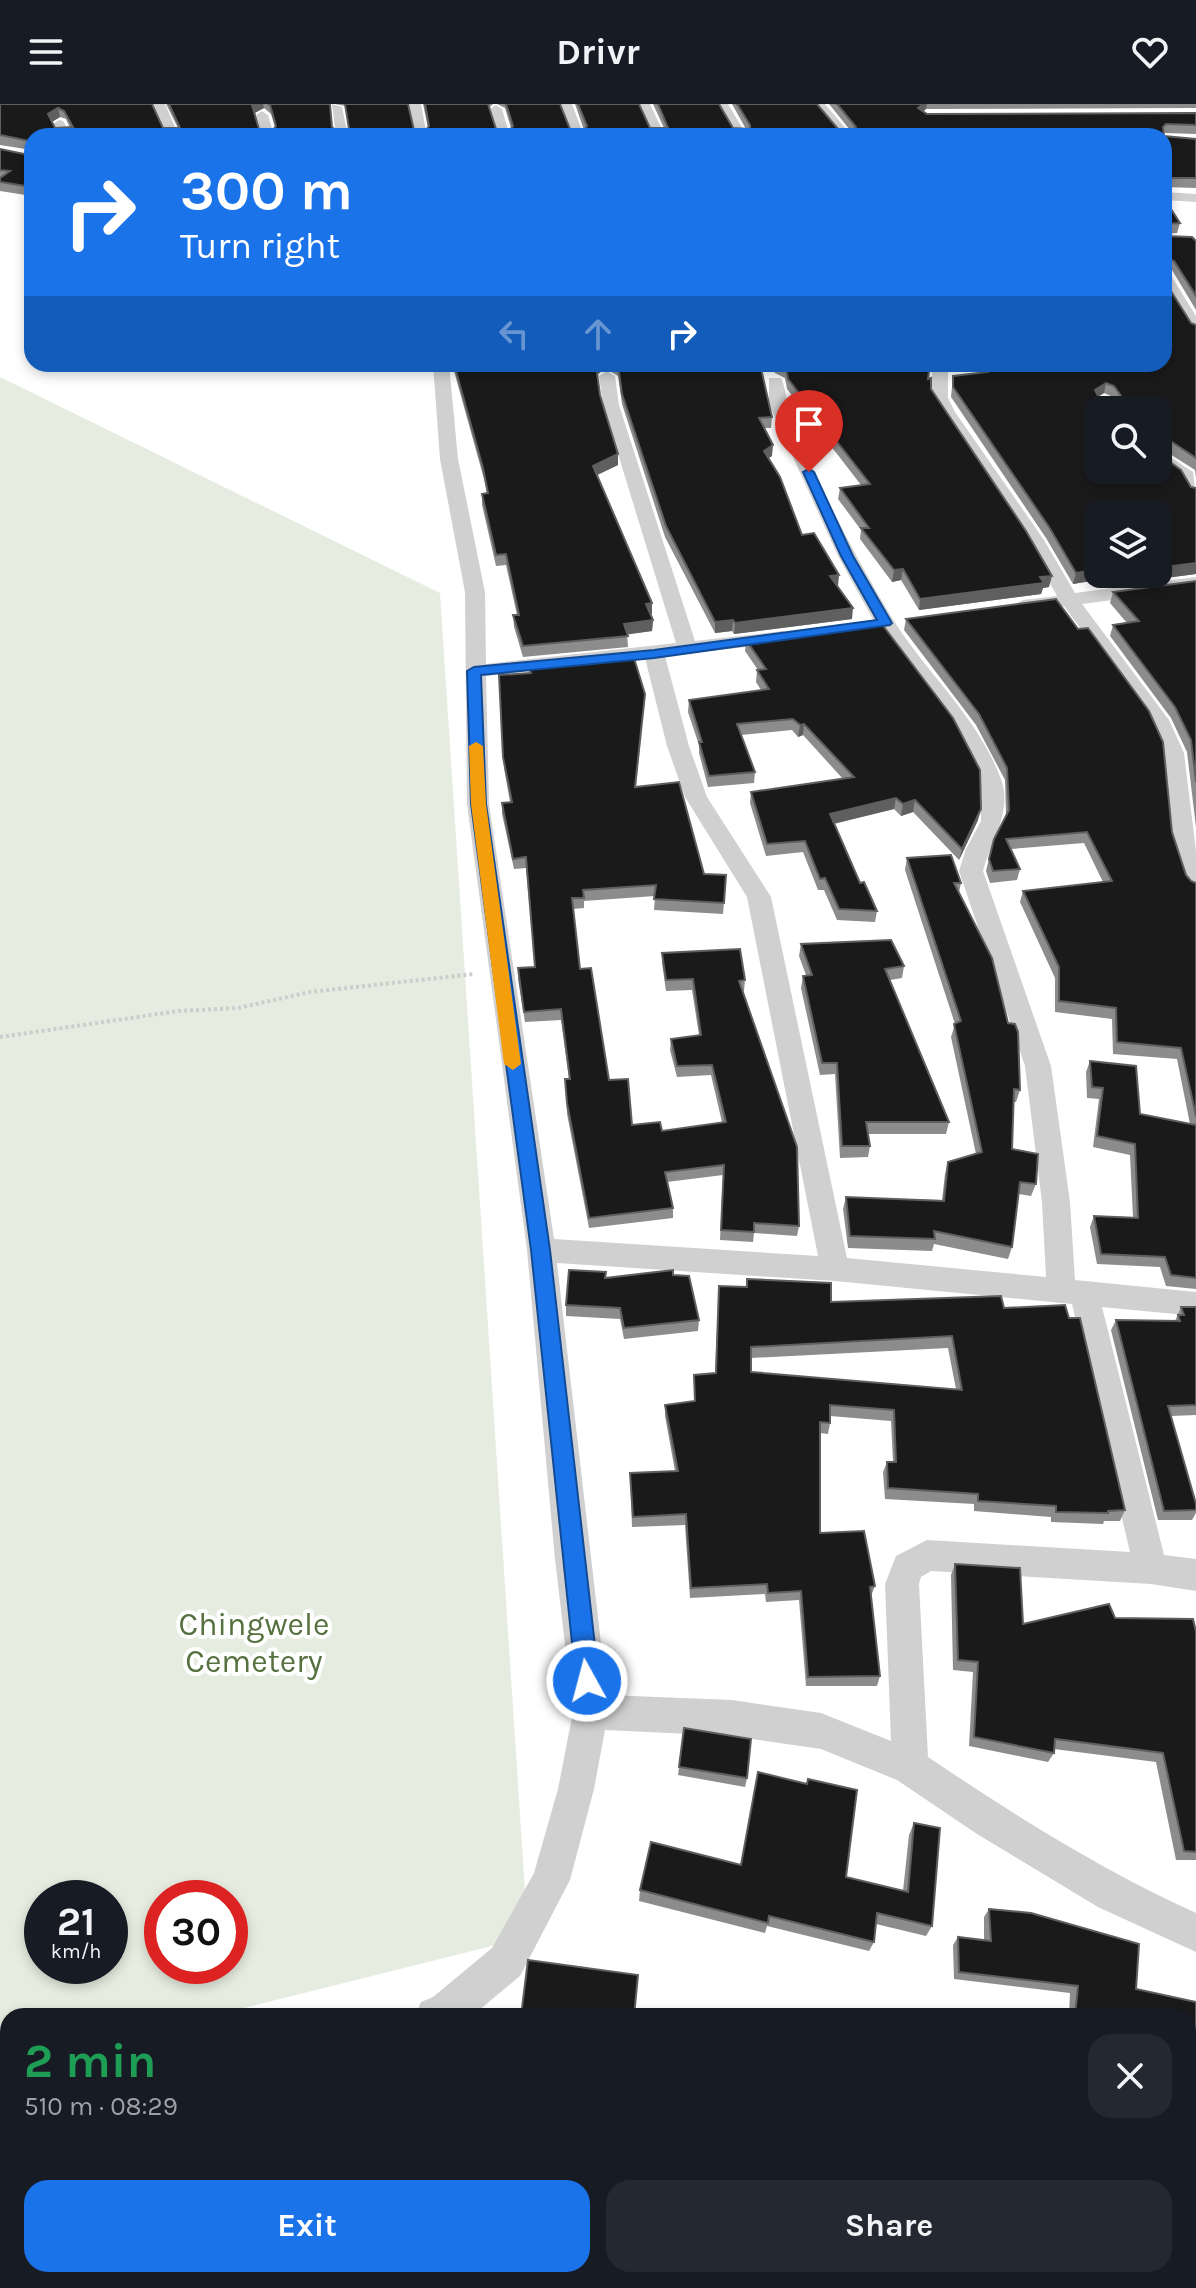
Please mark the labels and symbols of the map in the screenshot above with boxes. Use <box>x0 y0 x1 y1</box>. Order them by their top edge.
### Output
pin <box>775 390 843 472</box>
park label: Chingwele Cemetery <box>179 1606 329 1680</box>
position arrow <box>545 1639 629 1723</box>
speed limit sign: 30 <box>144 1880 248 1984</box>

